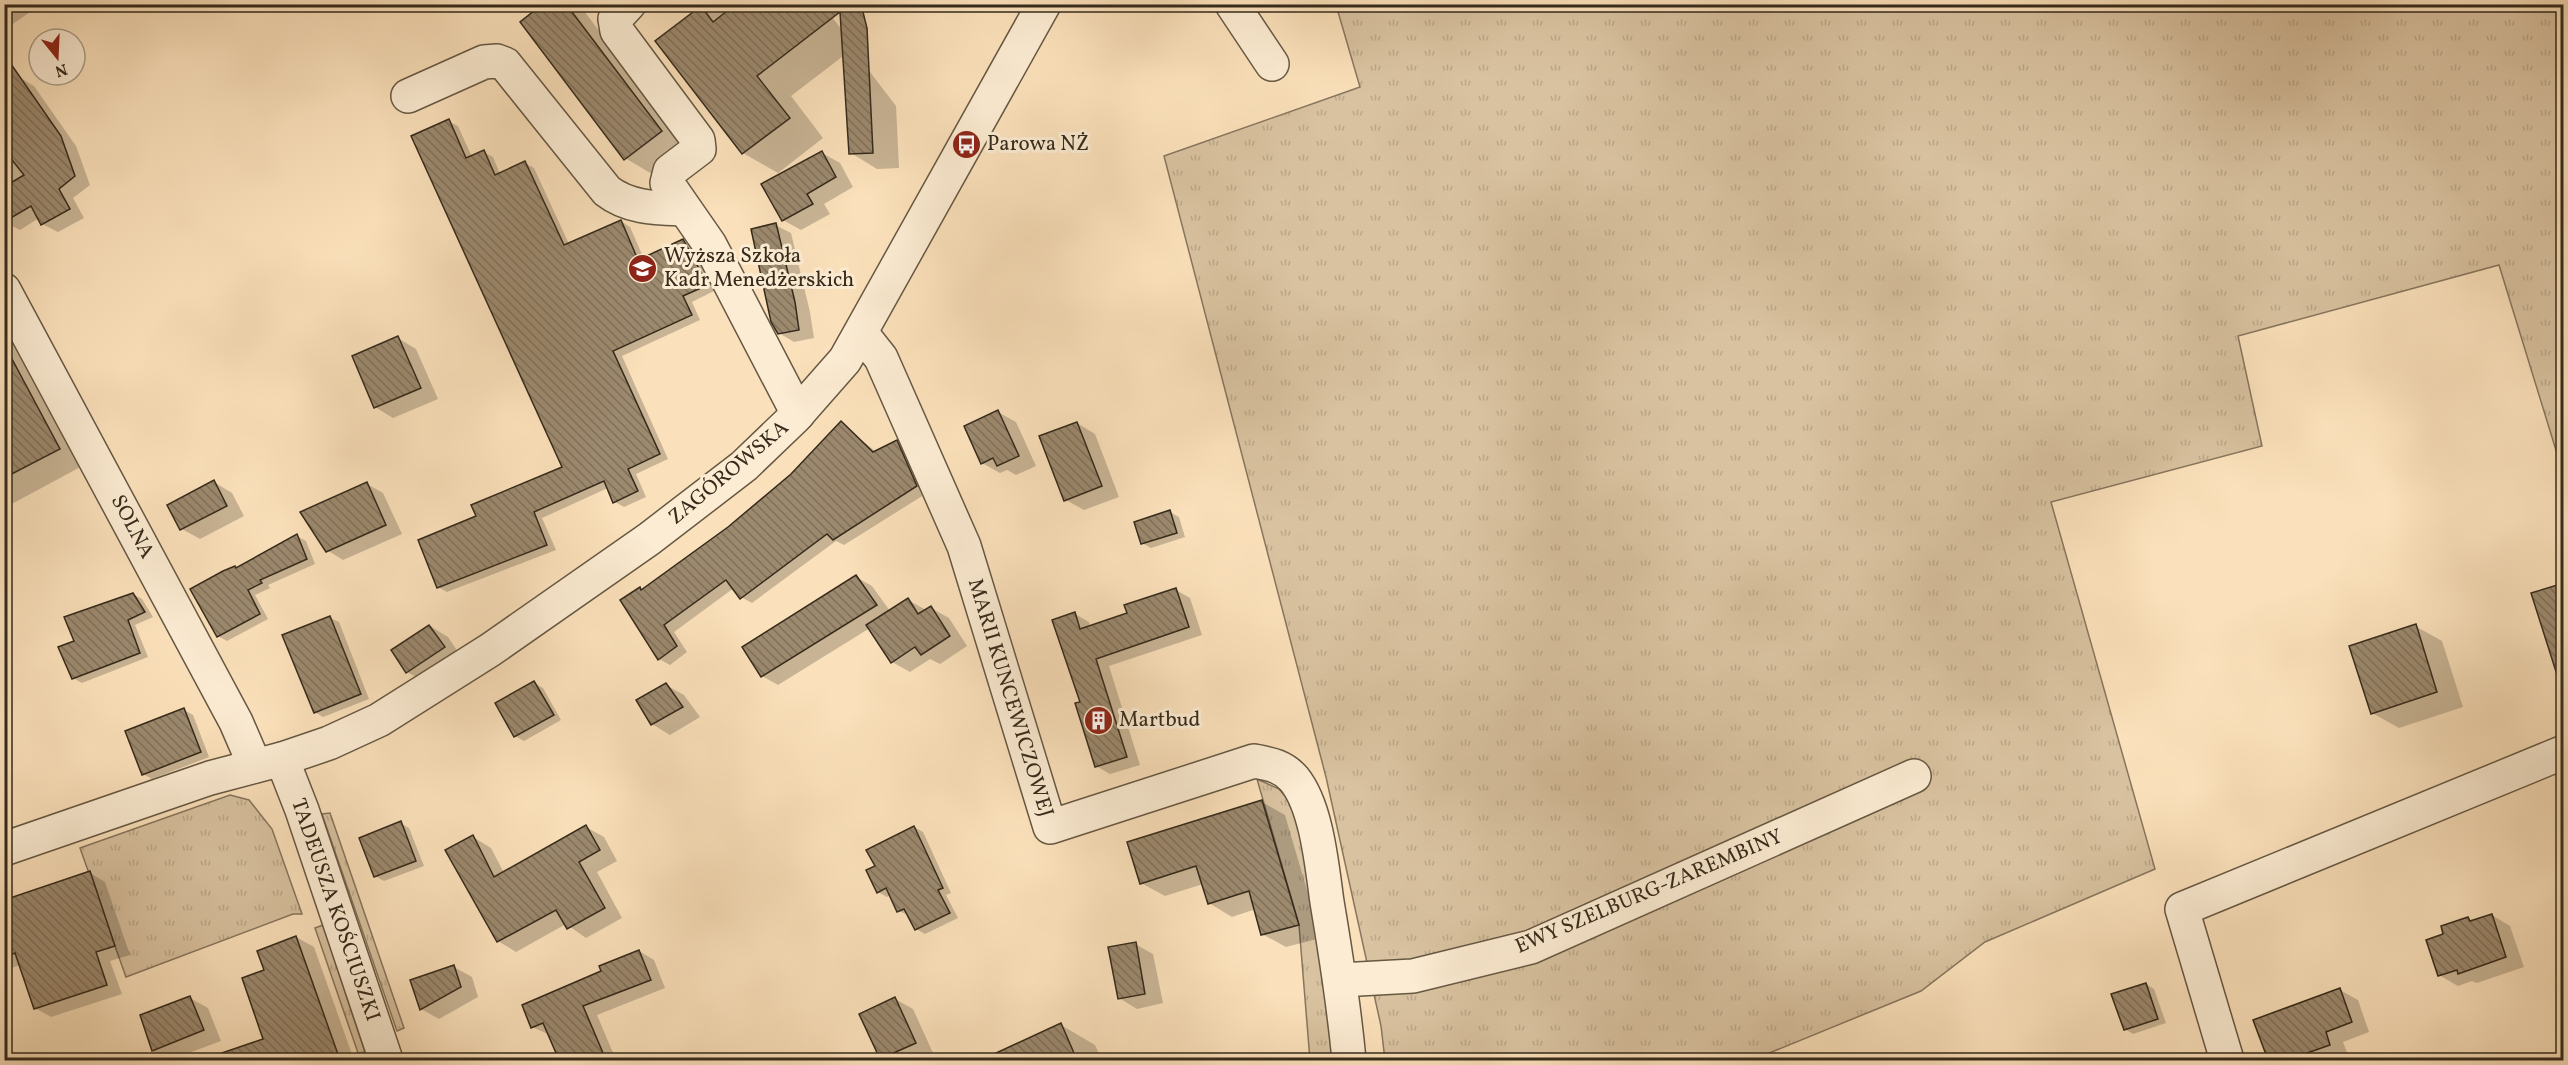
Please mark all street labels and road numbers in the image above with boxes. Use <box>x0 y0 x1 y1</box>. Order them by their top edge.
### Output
street label: ZAGÓROWSKA <box>663 414 796 532</box>
street label: SOLNA <box>103 490 161 564</box>
street label: MARII KUNCEWICZOWEJ <box>960 575 1060 821</box>
street label: TADEUSZA KOŚCIUSZKI <box>283 795 387 1025</box>
street label: EWY SZELBURG-ZAREMBINY <box>1511 822 1787 962</box>

